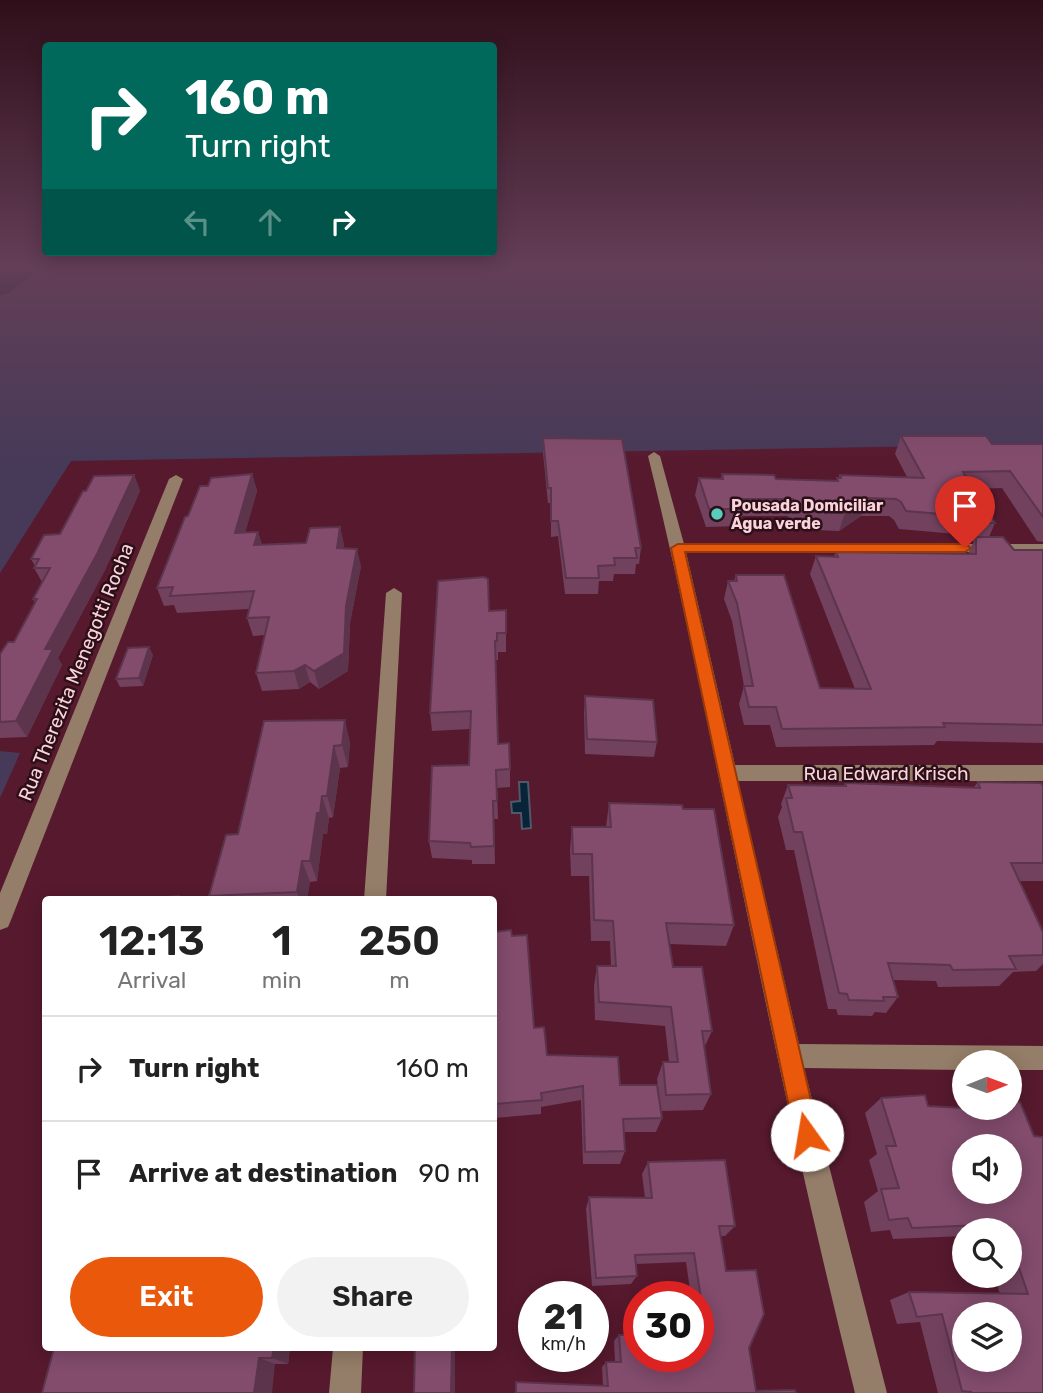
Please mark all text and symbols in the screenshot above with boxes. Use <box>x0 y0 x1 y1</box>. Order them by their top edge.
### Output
text: 160 m <box>185 68 330 126</box>
icon: right <box>70 70 161 161</box>
text: Turn right <box>185 127 330 165</box>
icon: left <box>178 203 216 241</box>
icon: ahead <box>251 203 289 241</box>
icon: right <box>324 203 362 241</box>
pin <box>935 476 995 548</box>
icon: arrive <box>946 487 984 525</box>
place label: Pousada Domiciliar Água verde <box>731 496 884 533</box>
marker: Pousada Domiciliar Água verde <box>709 506 725 522</box>
street label: Rua Therezita Menegotti Rocha <box>14 540 138 804</box>
street label: Rua Edward Krisch <box>803 762 969 785</box>
text: 12:13 <box>99 916 205 966</box>
text: 1 <box>272 916 292 966</box>
text: 250 <box>359 916 440 966</box>
text: Arrival <box>117 966 186 994</box>
text: min <box>262 966 302 994</box>
text: m <box>389 966 410 994</box>
icon: right <box>70 1050 108 1088</box>
north arrow <box>952 1050 1022 1120</box>
map controls <box>952 1050 1022 1372</box>
text: Turn right <box>129 1053 259 1084</box>
text: 160 m <box>396 1053 469 1084</box>
position arrow <box>770 1098 844 1172</box>
button: sound <box>952 1134 1022 1204</box>
icon: arrive <box>70 1155 108 1193</box>
text: Arrive at destination <box>129 1158 397 1189</box>
text: 90 m <box>418 1158 480 1189</box>
button: search <box>952 1218 1022 1288</box>
button: Exit <box>70 1257 263 1337</box>
button: Share <box>277 1257 469 1337</box>
speed limit sign: 30 <box>623 1281 714 1372</box>
text: 21 <box>543 1296 584 1338</box>
button: layers <box>952 1302 1022 1372</box>
text: km/h <box>541 1333 586 1355</box>

